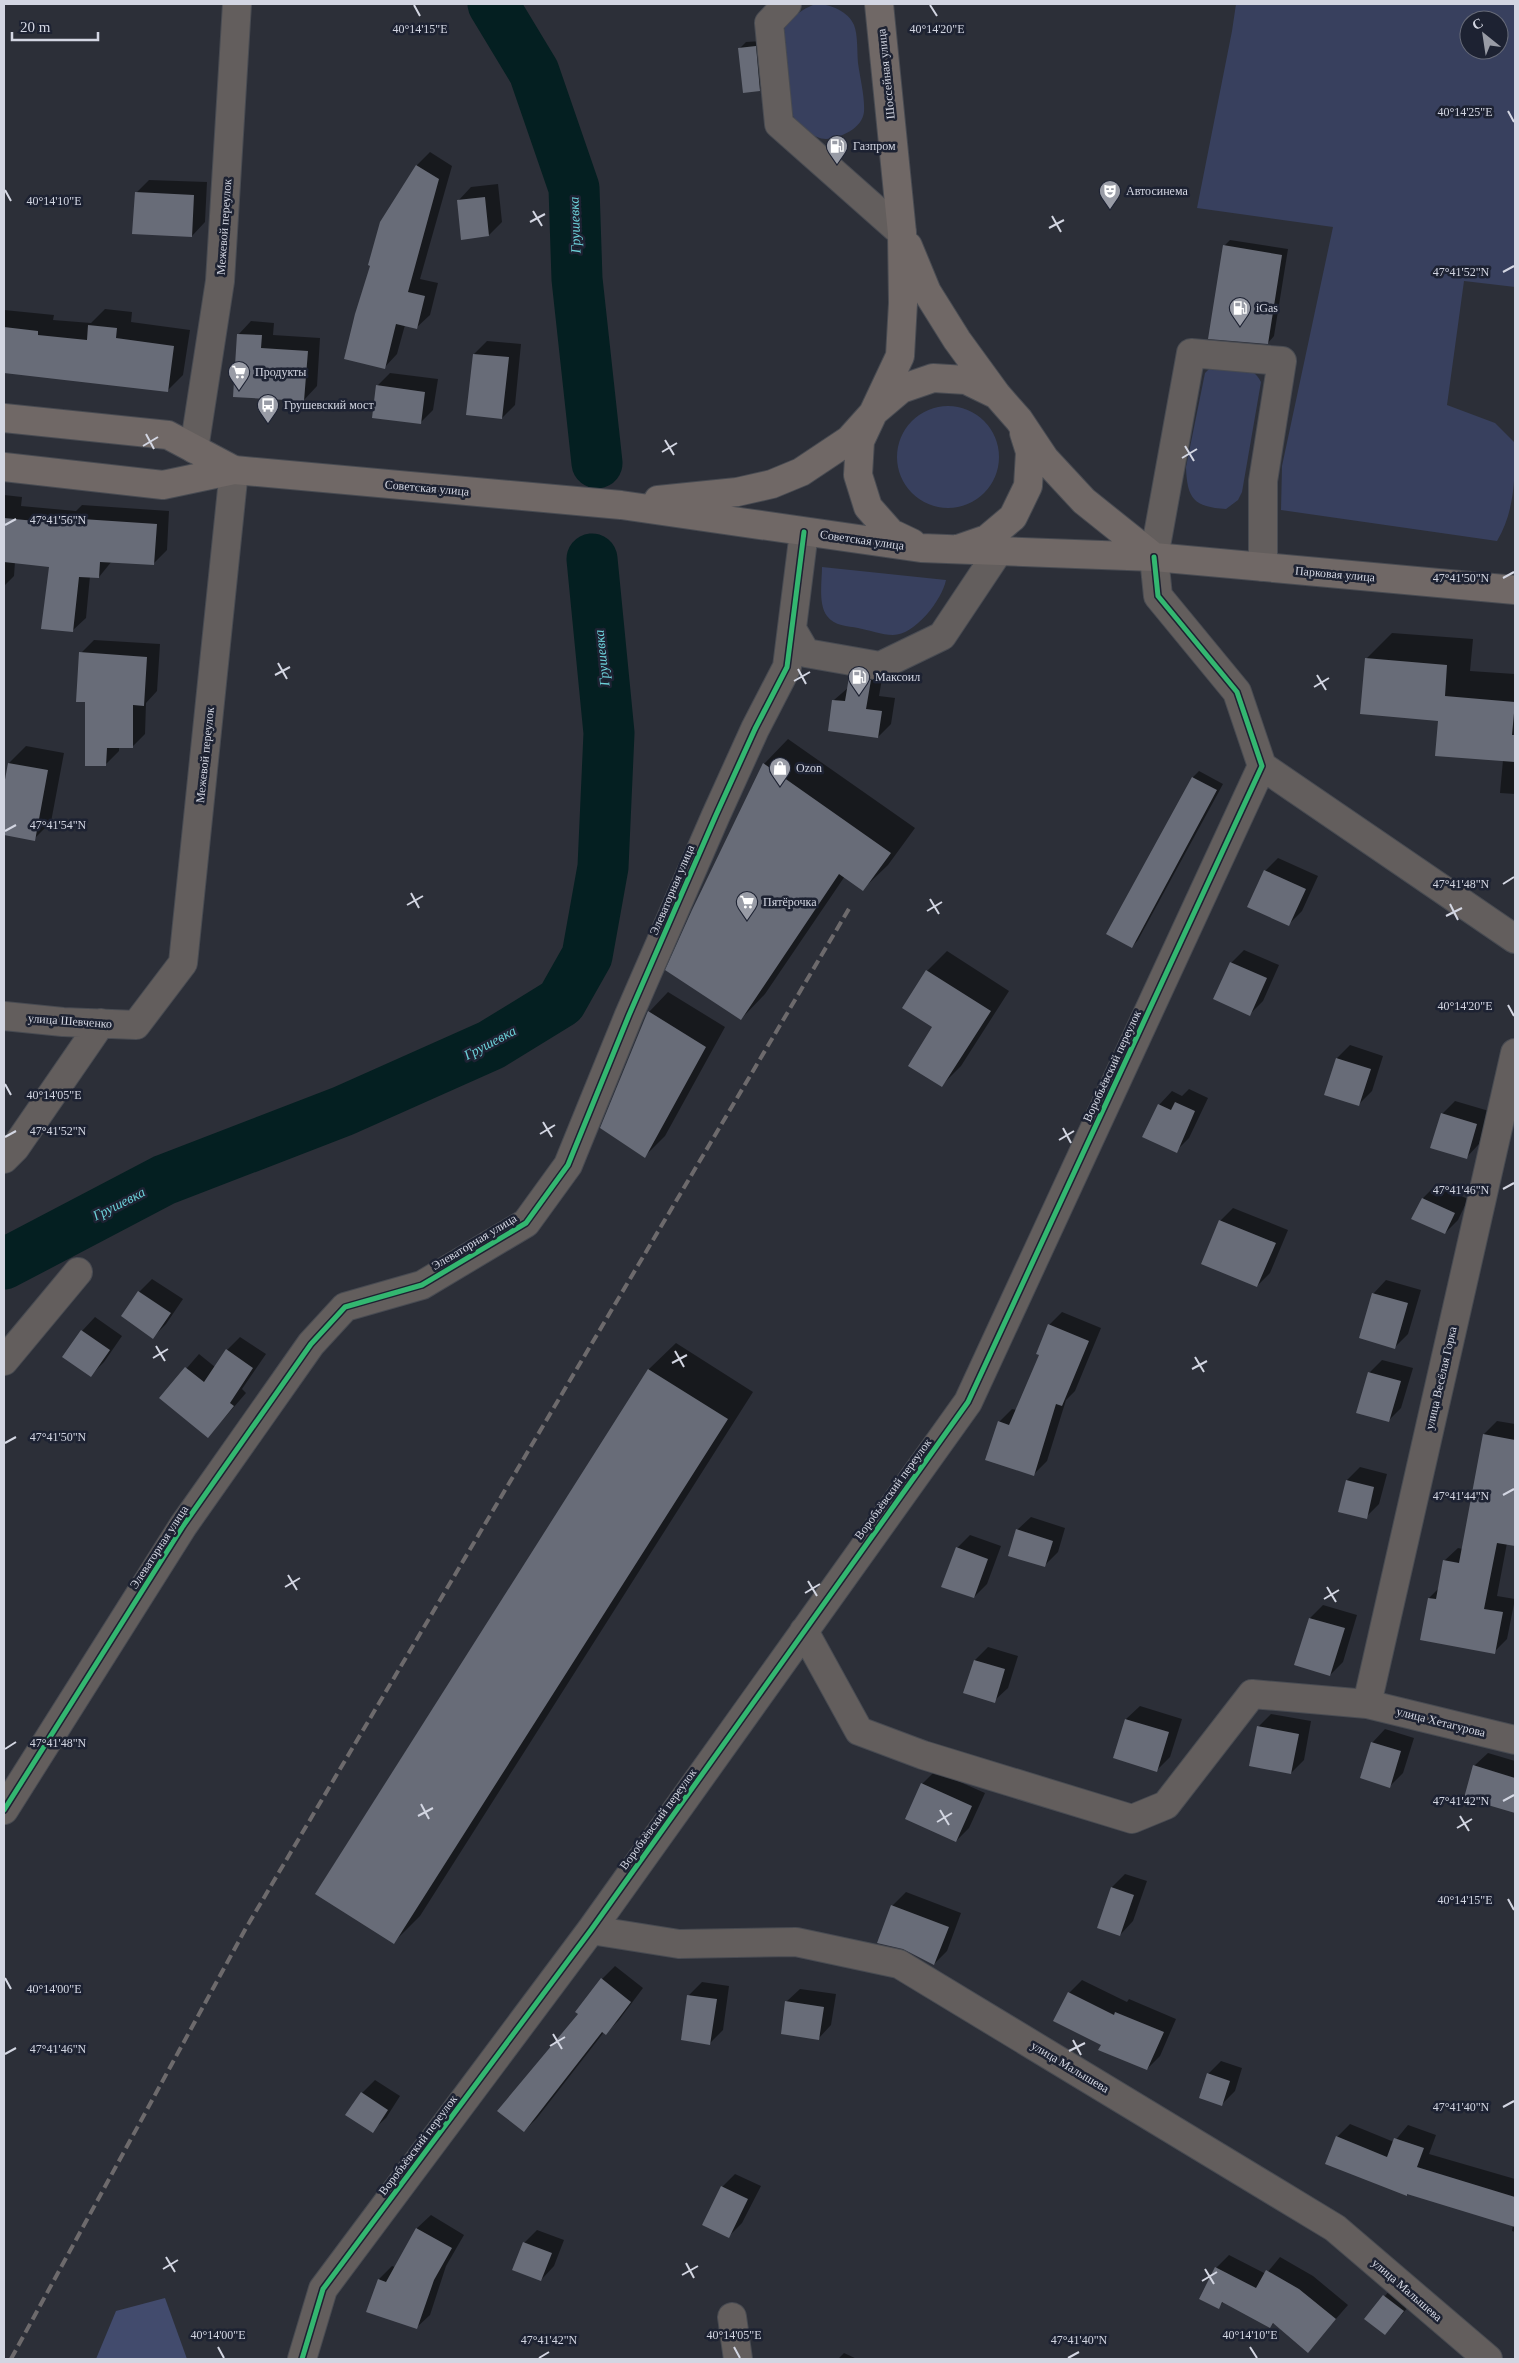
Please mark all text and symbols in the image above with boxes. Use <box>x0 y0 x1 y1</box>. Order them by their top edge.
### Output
scale bar <box>12 10 99 42</box>
north arrow <box>1459 10 1509 60</box>
text: С <box>1470 15 1486 33</box>
text: 20 m <box>20 19 51 35</box>
text: 40°14'15"E <box>392 22 448 36</box>
text: 40°14'20"E <box>909 22 965 36</box>
street label: Шоссейная улица <box>874 27 898 120</box>
text: 40°14'25"E <box>1437 105 1493 119</box>
fuel station icon: Газпром <box>825 134 849 165</box>
place label: Газпром <box>853 139 896 153</box>
street label: Межевой переулок <box>214 178 234 276</box>
theatre icon: Автосинема <box>1098 179 1122 210</box>
place label: Автосинема <box>1126 184 1188 198</box>
text: 40°14'10"E <box>26 194 82 208</box>
water label: Грушевка <box>567 196 584 255</box>
text: 47°41'52"N <box>1433 265 1490 279</box>
fuel station icon: iGas <box>1228 296 1252 327</box>
place label: iGas <box>1256 301 1278 315</box>
supermarket icon: Продукты <box>227 360 251 391</box>
place label: Продукты <box>255 365 306 379</box>
bus stop icon: Грушевский мост <box>256 393 280 424</box>
place label: Грушевский мост <box>284 398 374 412</box>
street label: Советская улица <box>384 477 470 499</box>
text: 47°41'56"N <box>30 513 87 527</box>
street label: Советская улица <box>819 527 906 553</box>
street label: Парковая улица <box>1294 564 1376 585</box>
text: 47°41'50"N <box>1433 571 1490 585</box>
water label: Грушевка <box>592 629 613 688</box>
fuel station icon: Максоил <box>847 665 871 696</box>
place label: Максоил <box>875 670 920 684</box>
street label: Межевой переулок <box>193 706 217 804</box>
shop icon: Ozon <box>768 756 792 787</box>
place label: Ozon <box>796 761 822 775</box>
text: 47°41'54"N <box>30 818 87 832</box>
street label: Элеваторная улица <box>647 842 698 937</box>
text: 47°41'48"N <box>1433 877 1490 891</box>
supermarket icon: Пятёрочка <box>735 890 759 921</box>
place label: Пятёрочка <box>763 895 817 909</box>
text: 40°14'20"E <box>1437 999 1493 1013</box>
street label: Воробьёвский переулок <box>1080 1008 1144 1124</box>
street label: улица Шевченко <box>27 1011 113 1031</box>
water label: Грушевка <box>461 1023 519 1063</box>
text: 40°14'05"E <box>26 1088 82 1102</box>
text: 47°41'52"N <box>30 1124 87 1138</box>
text: 47°41'46"N <box>1433 1183 1490 1197</box>
water label: Грушевка <box>89 1184 148 1224</box>
street label: Элеваторная улица <box>429 1211 520 1273</box>
street label: улица Весёлая Горка <box>1422 1324 1460 1431</box>
text: 47°41'50"N <box>30 1430 87 1444</box>
street label: Воробьёвский переулок <box>852 1436 934 1542</box>
text: 47°41'44"N <box>1433 1489 1490 1503</box>
street label: Элеваторная улица <box>127 1502 192 1591</box>
street label: улица Хетагурова <box>1395 1704 1488 1740</box>
text: 47°41'48"N <box>30 1736 87 1750</box>
street label: Воробьёвский переулок <box>617 1766 699 1872</box>
text: 47°41'42"N <box>1433 1794 1490 1808</box>
text: 40°14'15"E <box>1437 1893 1493 1907</box>
text: 40°14'00"E <box>26 1982 82 1996</box>
street label: улица Малышева <box>1029 2038 1112 2096</box>
text: 47°41'46"N <box>30 2042 87 2056</box>
street label: Воробьёвский переулок <box>376 2092 460 2198</box>
text: 47°41'40"N <box>1433 2100 1490 2114</box>
street label: улица Малышева <box>1369 2256 1445 2325</box>
text: 40°14'00"E <box>190 2328 246 2342</box>
text: 40°14'05"E <box>706 2328 762 2342</box>
text: 40°14'10"E <box>1222 2328 1278 2342</box>
text: 47°41'42"N <box>521 2333 578 2347</box>
text: 47°41'40"N <box>1051 2333 1108 2347</box>

